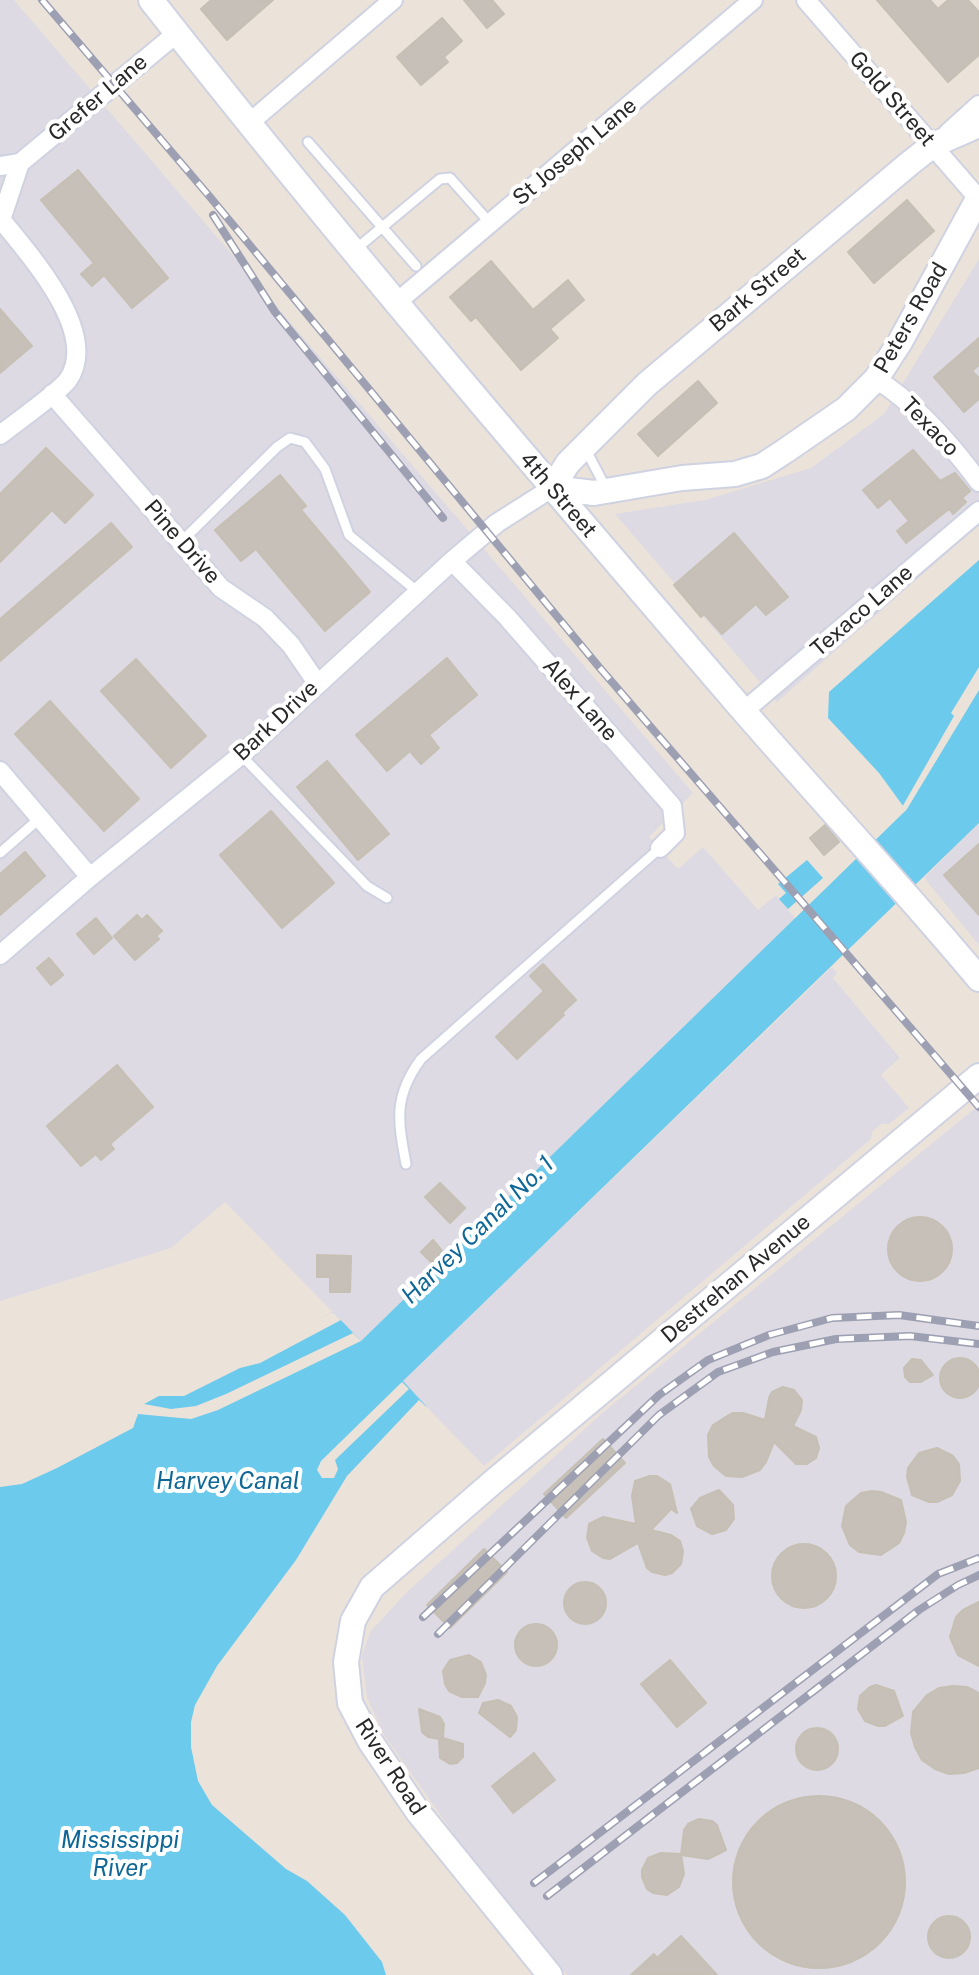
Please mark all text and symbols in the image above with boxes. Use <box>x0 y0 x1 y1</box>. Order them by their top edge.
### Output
street label: Gold Street <box>844 46 940 152</box>
street label: Grefer Lane <box>43 49 153 147</box>
street label: St Joseph Lane <box>508 93 642 211</box>
street label: Bark Street <box>705 242 811 338</box>
street label: Peters Road <box>869 258 953 378</box>
street label: Texaco <box>896 392 964 462</box>
street label: 4th Street <box>514 447 602 543</box>
street label: Pine Drive <box>138 495 226 589</box>
street label: Texaco Lane <box>806 559 918 663</box>
street label: Alex Lane <box>537 653 623 747</box>
street label: Bark Drive <box>228 675 324 767</box>
water label: Harvey Canal No. 1 <box>396 1150 560 1310</box>
street label: Destrehan Avenue <box>656 1209 816 1349</box>
water label: Harvey Canal <box>156 1468 300 1496</box>
street label: River Road <box>349 1714 431 1820</box>
water label: Mississippi River <box>61 1827 179 1883</box>

